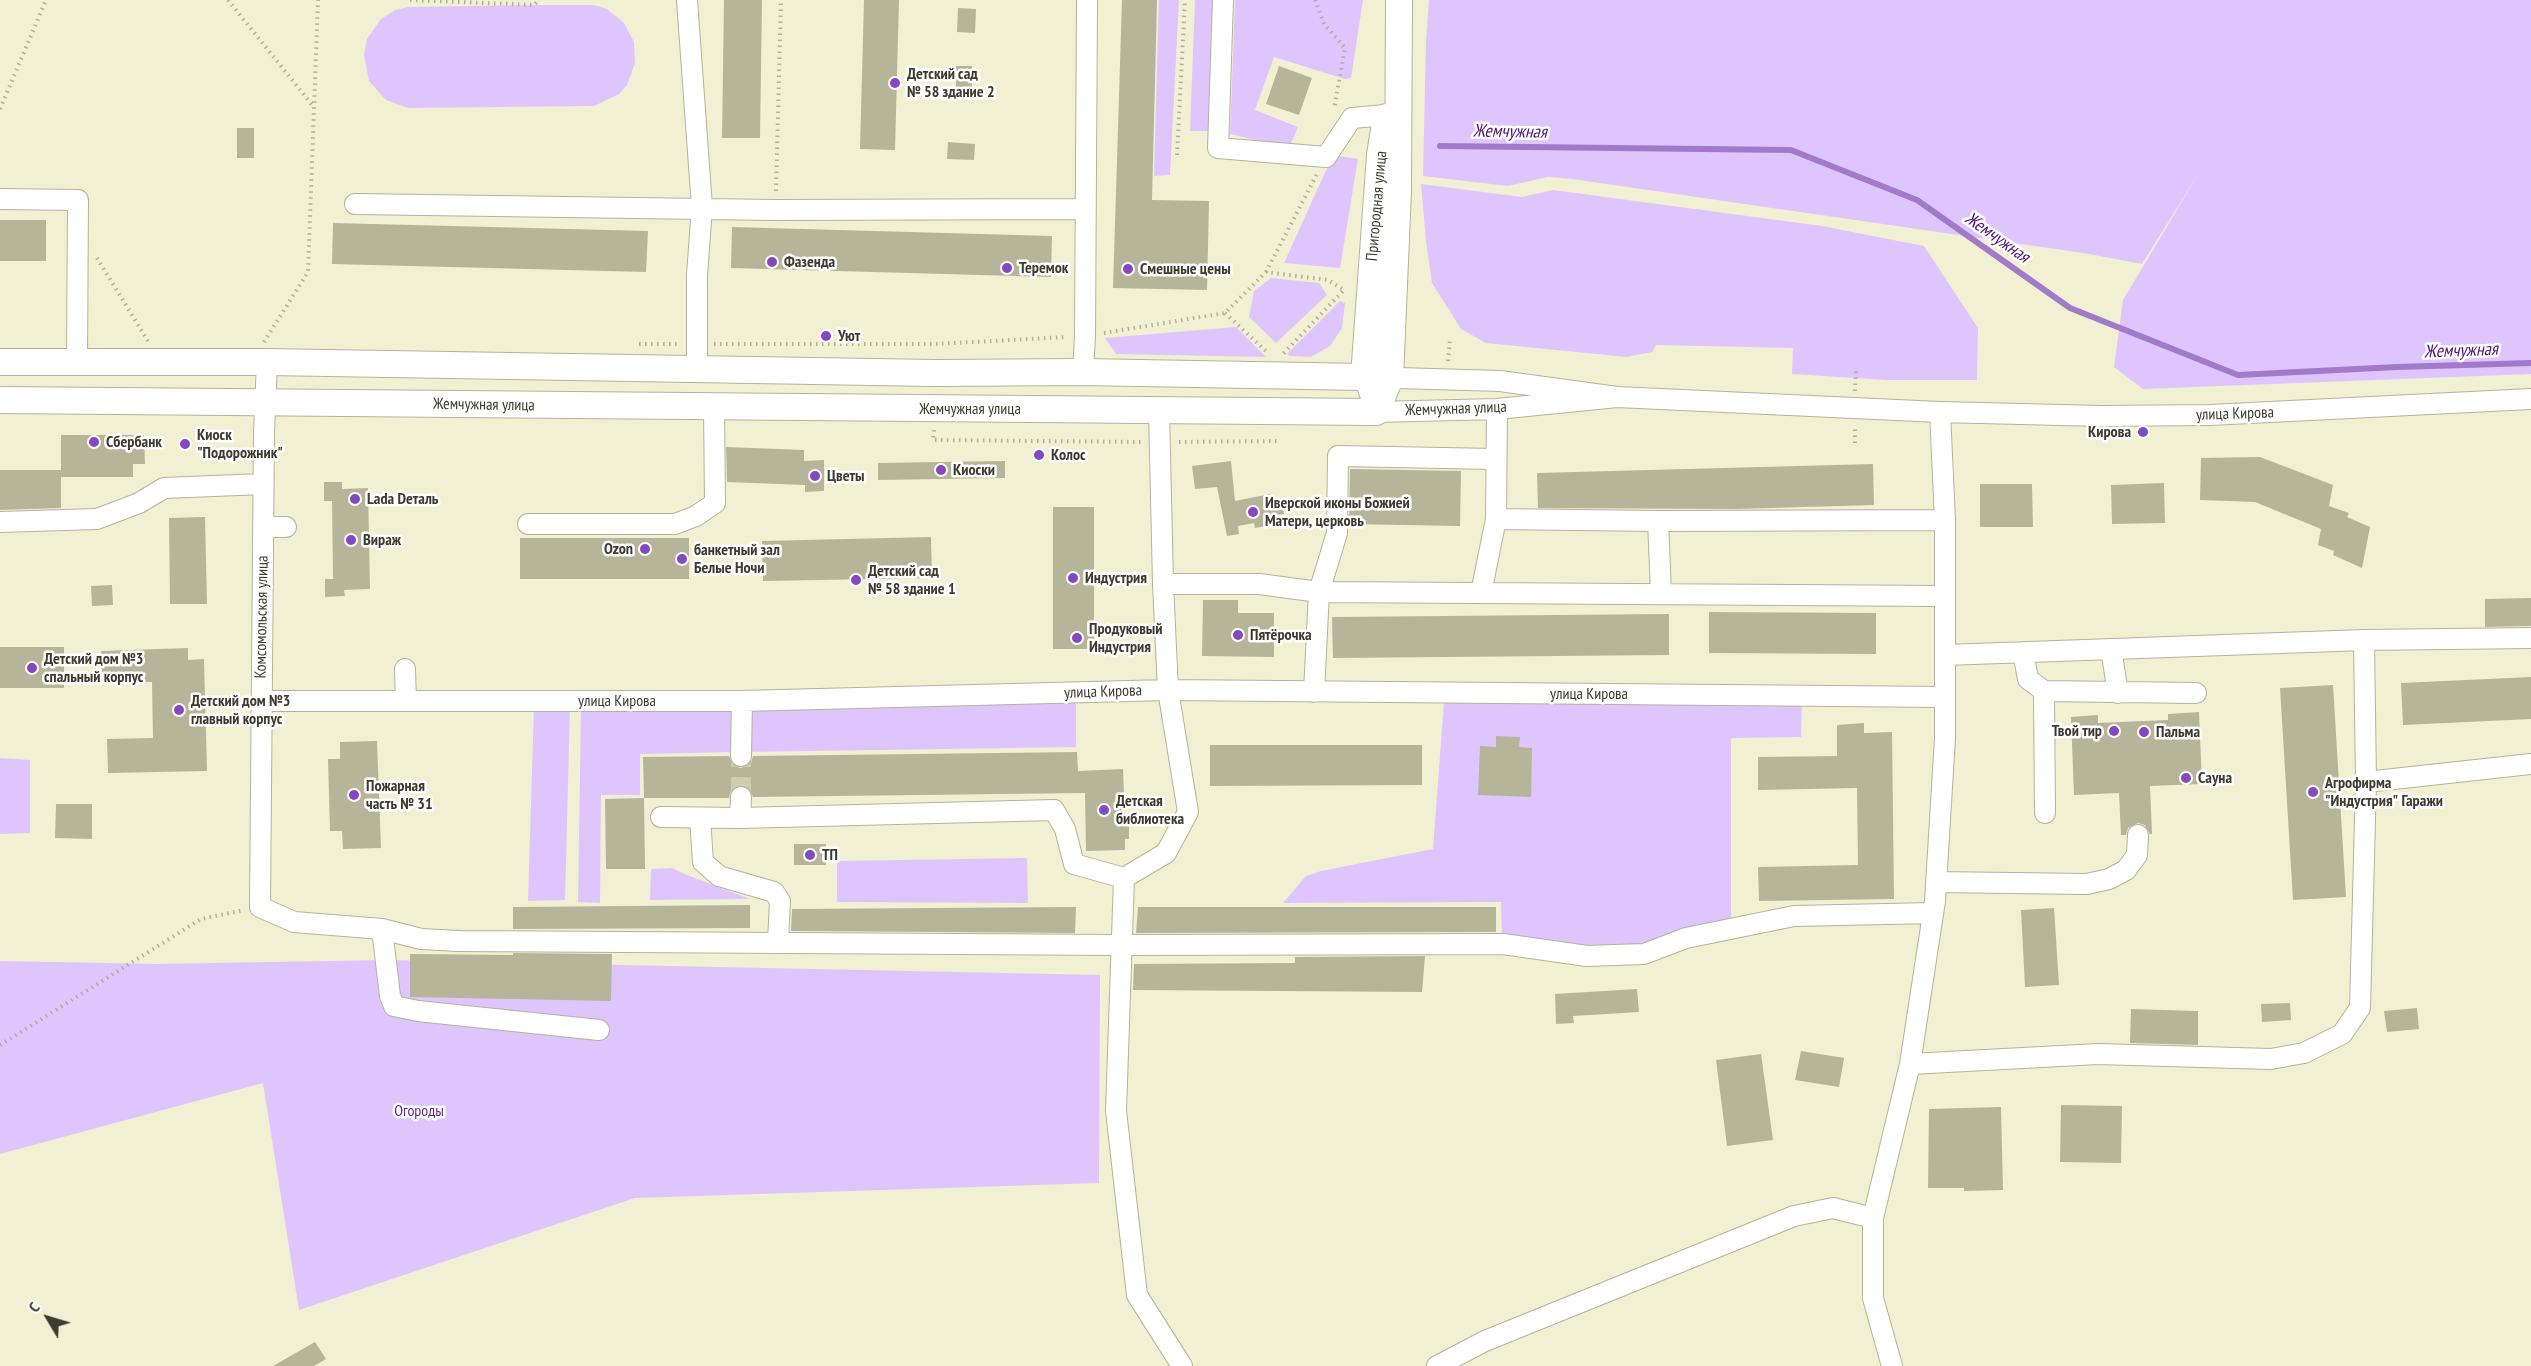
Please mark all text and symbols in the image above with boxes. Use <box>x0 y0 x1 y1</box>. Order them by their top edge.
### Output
place label: Детский сад № 58 здание 2 <box>907 64 995 102</box>
marker: Детский сад № 58 здание 2 <box>888 76 902 90</box>
water label: Жемчужная <box>1473 121 1547 143</box>
street label: Пригородная улица <box>1363 150 1391 262</box>
water label: Жемчужная <box>1961 208 2033 268</box>
place label: Фазенда <box>784 252 835 272</box>
marker: Фазенда <box>765 255 779 269</box>
place label: Теремок <box>1019 258 1068 278</box>
place label: Смешные цены <box>1140 259 1231 279</box>
marker: Теремок <box>1000 261 1014 275</box>
marker: Смешные цены <box>1121 262 1135 276</box>
place label: Уют <box>838 326 860 346</box>
marker: Уют <box>819 329 833 343</box>
water label: Жемчужная <box>2424 339 2498 363</box>
street label: Жемчужная улица <box>433 395 535 415</box>
street label: Жемчужная улица <box>1405 398 1507 420</box>
street label: Жемчужная улица <box>919 399 1021 419</box>
street label: улица Кирова <box>2196 403 2274 425</box>
place label: Кирова <box>2088 422 2131 442</box>
place label: Киоск "Подорожник" <box>197 425 283 463</box>
marker: Кирова <box>2136 425 2150 439</box>
place label: Сбербанк <box>106 432 162 452</box>
marker: Сбербанк <box>87 435 101 449</box>
marker: Киоск "Подорожник" <box>178 437 192 451</box>
place label: Колос <box>1051 445 1086 465</box>
marker: Колос <box>1032 448 1046 462</box>
place label: Киоски <box>953 460 995 480</box>
marker: Киоски <box>934 463 948 477</box>
place label: Цветы <box>827 466 865 486</box>
marker: Цветы <box>808 469 822 483</box>
place label: Lada Dеталь <box>367 489 438 509</box>
marker: Lada Dеталь <box>348 492 362 506</box>
place label: Иверской иконы Божией Матери, церковь <box>1265 493 1410 531</box>
marker: Иверской иконы Божией Матери, церковь <box>1246 505 1260 519</box>
place label: Вираж <box>363 530 401 550</box>
marker: Вираж <box>344 533 358 547</box>
place label: Ozon <box>604 539 633 559</box>
place label: банкетный зал Белые Ночи <box>694 540 780 578</box>
marker: Ozon <box>638 542 652 556</box>
marker: банкетный зал Белые Ночи <box>675 552 689 566</box>
street label: Комсомольская улица <box>251 555 273 679</box>
place label: Детский сад № 58 здание 1 <box>868 561 956 599</box>
place label: Индустрия <box>1085 568 1147 588</box>
marker: Индустрия <box>1066 571 1080 585</box>
marker: Детский сад № 58 здание 1 <box>849 573 863 587</box>
place label: Продуковый Индустрия <box>1089 619 1163 657</box>
place label: Пятёрочка <box>1250 625 1312 645</box>
marker: Пятёрочка <box>1231 628 1245 642</box>
marker: Продуковый Индустрия <box>1070 631 1084 645</box>
place label: Детский дом №3 спальный корпус <box>44 649 143 687</box>
marker: Детский дом №3 спальный корпус <box>25 661 39 675</box>
street label: улица Кирова <box>1064 681 1142 703</box>
street label: улица Кирова <box>1550 684 1628 704</box>
place label: Детский дом №3 главный корпус <box>191 691 290 729</box>
street label: улица Кирова <box>578 691 656 711</box>
marker: Детский дом №3 главный корпус <box>172 703 186 717</box>
place label: Твой тир <box>2052 721 2102 741</box>
place label: Пальма <box>2156 722 2200 742</box>
marker: Твой тир <box>2107 724 2121 738</box>
marker: Пальма <box>2137 725 2151 739</box>
place label: Сауна <box>2198 768 2232 788</box>
marker: Сауна <box>2179 771 2193 785</box>
place label: Агрофирма "Индустрия" Гаражи <box>2325 773 2443 811</box>
place label: Пожарная часть № 31 <box>366 776 433 814</box>
marker: Агрофирма "Индустрия" Гаражи <box>2306 785 2320 799</box>
marker: Пожарная часть № 31 <box>347 788 361 802</box>
place label: Детская библиотека <box>1116 791 1184 829</box>
marker: Детская библиотека <box>1097 803 1111 817</box>
place label: ТП <box>822 845 838 865</box>
marker: ТП <box>803 848 817 862</box>
park label: Огороды <box>394 1101 444 1121</box>
north arrow <box>18 1288 78 1348</box>
text: С <box>24 1298 44 1316</box>

